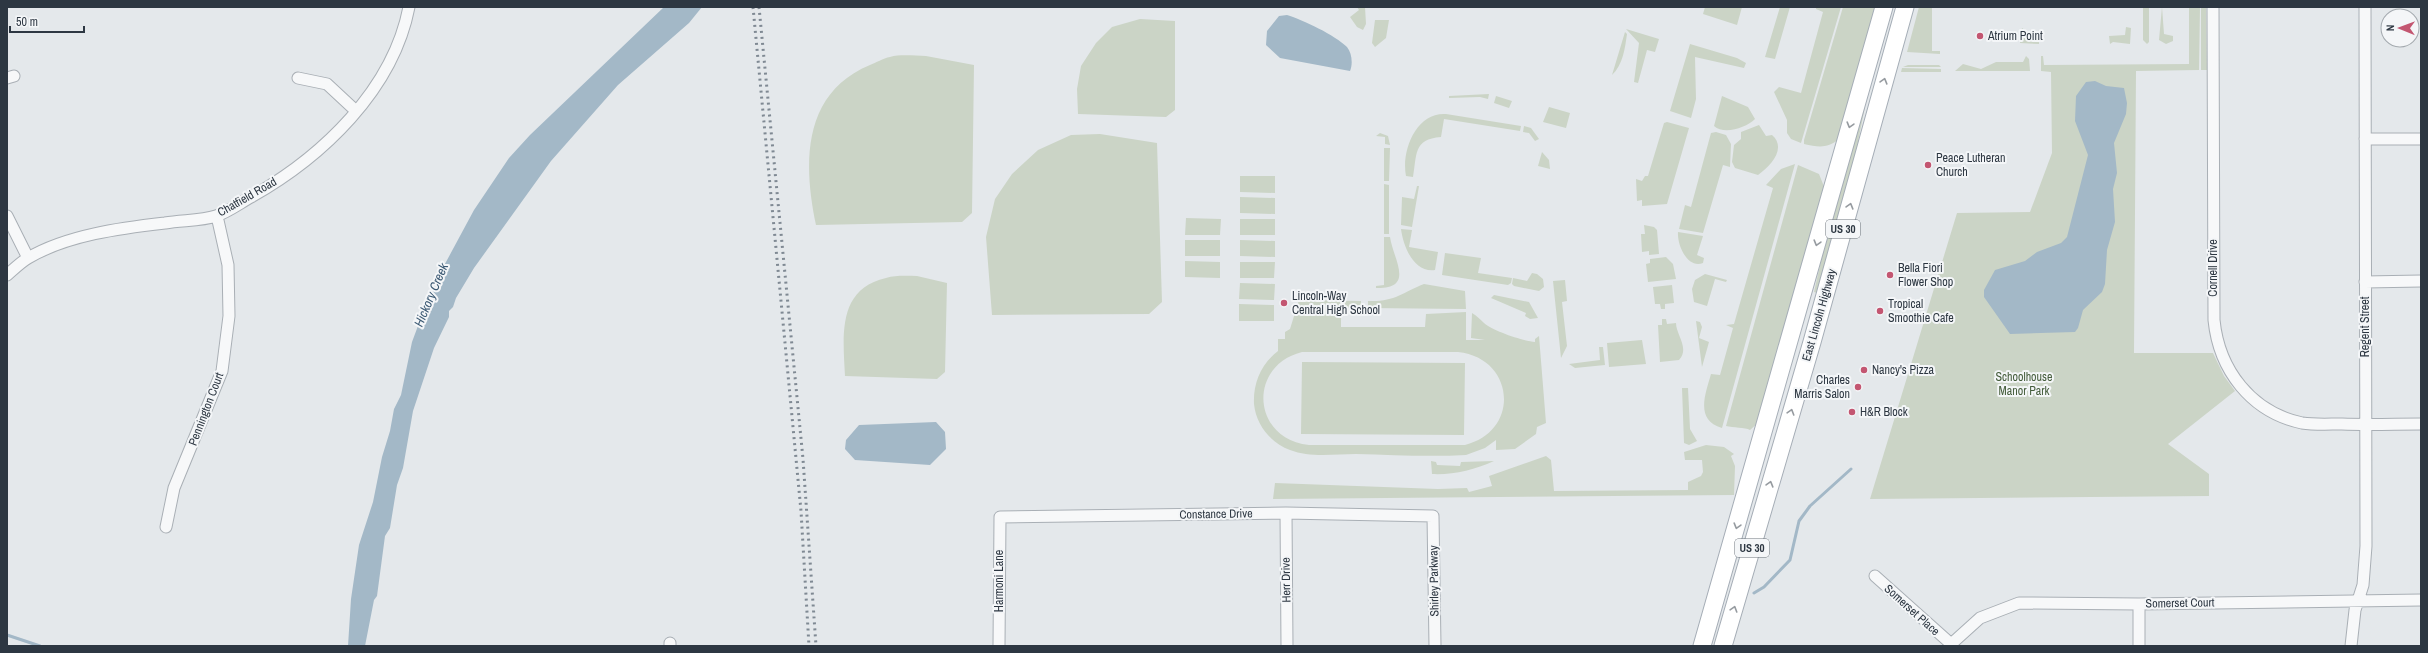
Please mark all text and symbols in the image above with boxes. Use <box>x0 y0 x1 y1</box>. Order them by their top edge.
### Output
scale bar <box>10 8 84 34</box>
north arrow <box>2380 8 2420 48</box>
text: 50 m <box>16 14 38 30</box>
text: N <box>2383 24 2397 31</box>
place label: Atrium Point <box>1987 28 2043 44</box>
marker: Atrium Point <box>1975 31 1985 41</box>
one-way arrow <box>1879 78 1888 85</box>
one-way arrow <box>1846 122 1855 129</box>
place label: Peace Lutheran Church <box>1936 150 2005 180</box>
marker: Peace Lutheran Church <box>1923 160 1933 170</box>
street label: Chatfield Road <box>215 174 279 220</box>
one-way arrow <box>1845 203 1853 210</box>
road number: US 30 <box>1826 220 1860 238</box>
street label: Cornell Drive <box>2205 239 2221 297</box>
one-way arrow <box>1813 240 1821 246</box>
water label: Hickory Creek <box>410 260 452 329</box>
place label: Bella Fiori Flower Shop <box>1898 260 1953 290</box>
street label: East Lincoln Highway <box>1798 267 1840 363</box>
marker: Bella Fiori Flower Shop <box>1885 270 1895 280</box>
place label: Lincoln-Way Central High School <box>1292 288 1380 318</box>
place label: Tropical Smoothie Cafe <box>1888 296 1954 326</box>
street label: Regent Street <box>2357 296 2373 357</box>
marker: Lincoln-Way Central High School <box>1279 298 1289 308</box>
marker: Tropical Smoothie Cafe <box>1875 306 1885 316</box>
place label: Nancy's Pizza <box>1872 362 1935 378</box>
marker: Nancy's Pizza <box>1859 365 1869 375</box>
park label: Schoolhouse Manor Park <box>1996 369 2052 399</box>
street label: Pennington Court <box>185 370 227 448</box>
place label: Charles Marris Salon <box>1794 372 1850 402</box>
marker: Charles Marris Salon <box>1853 382 1863 392</box>
place label: H&R Block <box>1860 404 1908 420</box>
marker: H&R Block <box>1847 407 1857 417</box>
one-way arrow <box>1786 409 1795 416</box>
one-way arrow <box>1765 480 1774 487</box>
street label: Constance Drive <box>1179 505 1253 523</box>
one-way arrow <box>1733 523 1741 529</box>
road number: US 30 <box>1735 539 1769 557</box>
street label: Shirley Parkway <box>1425 545 1443 617</box>
street label: Harmoni Lane <box>991 550 1007 612</box>
street label: Herr Drive <box>1278 557 1294 603</box>
street label: Somerset Place <box>1881 581 1943 639</box>
street label: Somerset Court <box>2145 594 2215 612</box>
one-way arrow <box>1729 605 1738 612</box>

